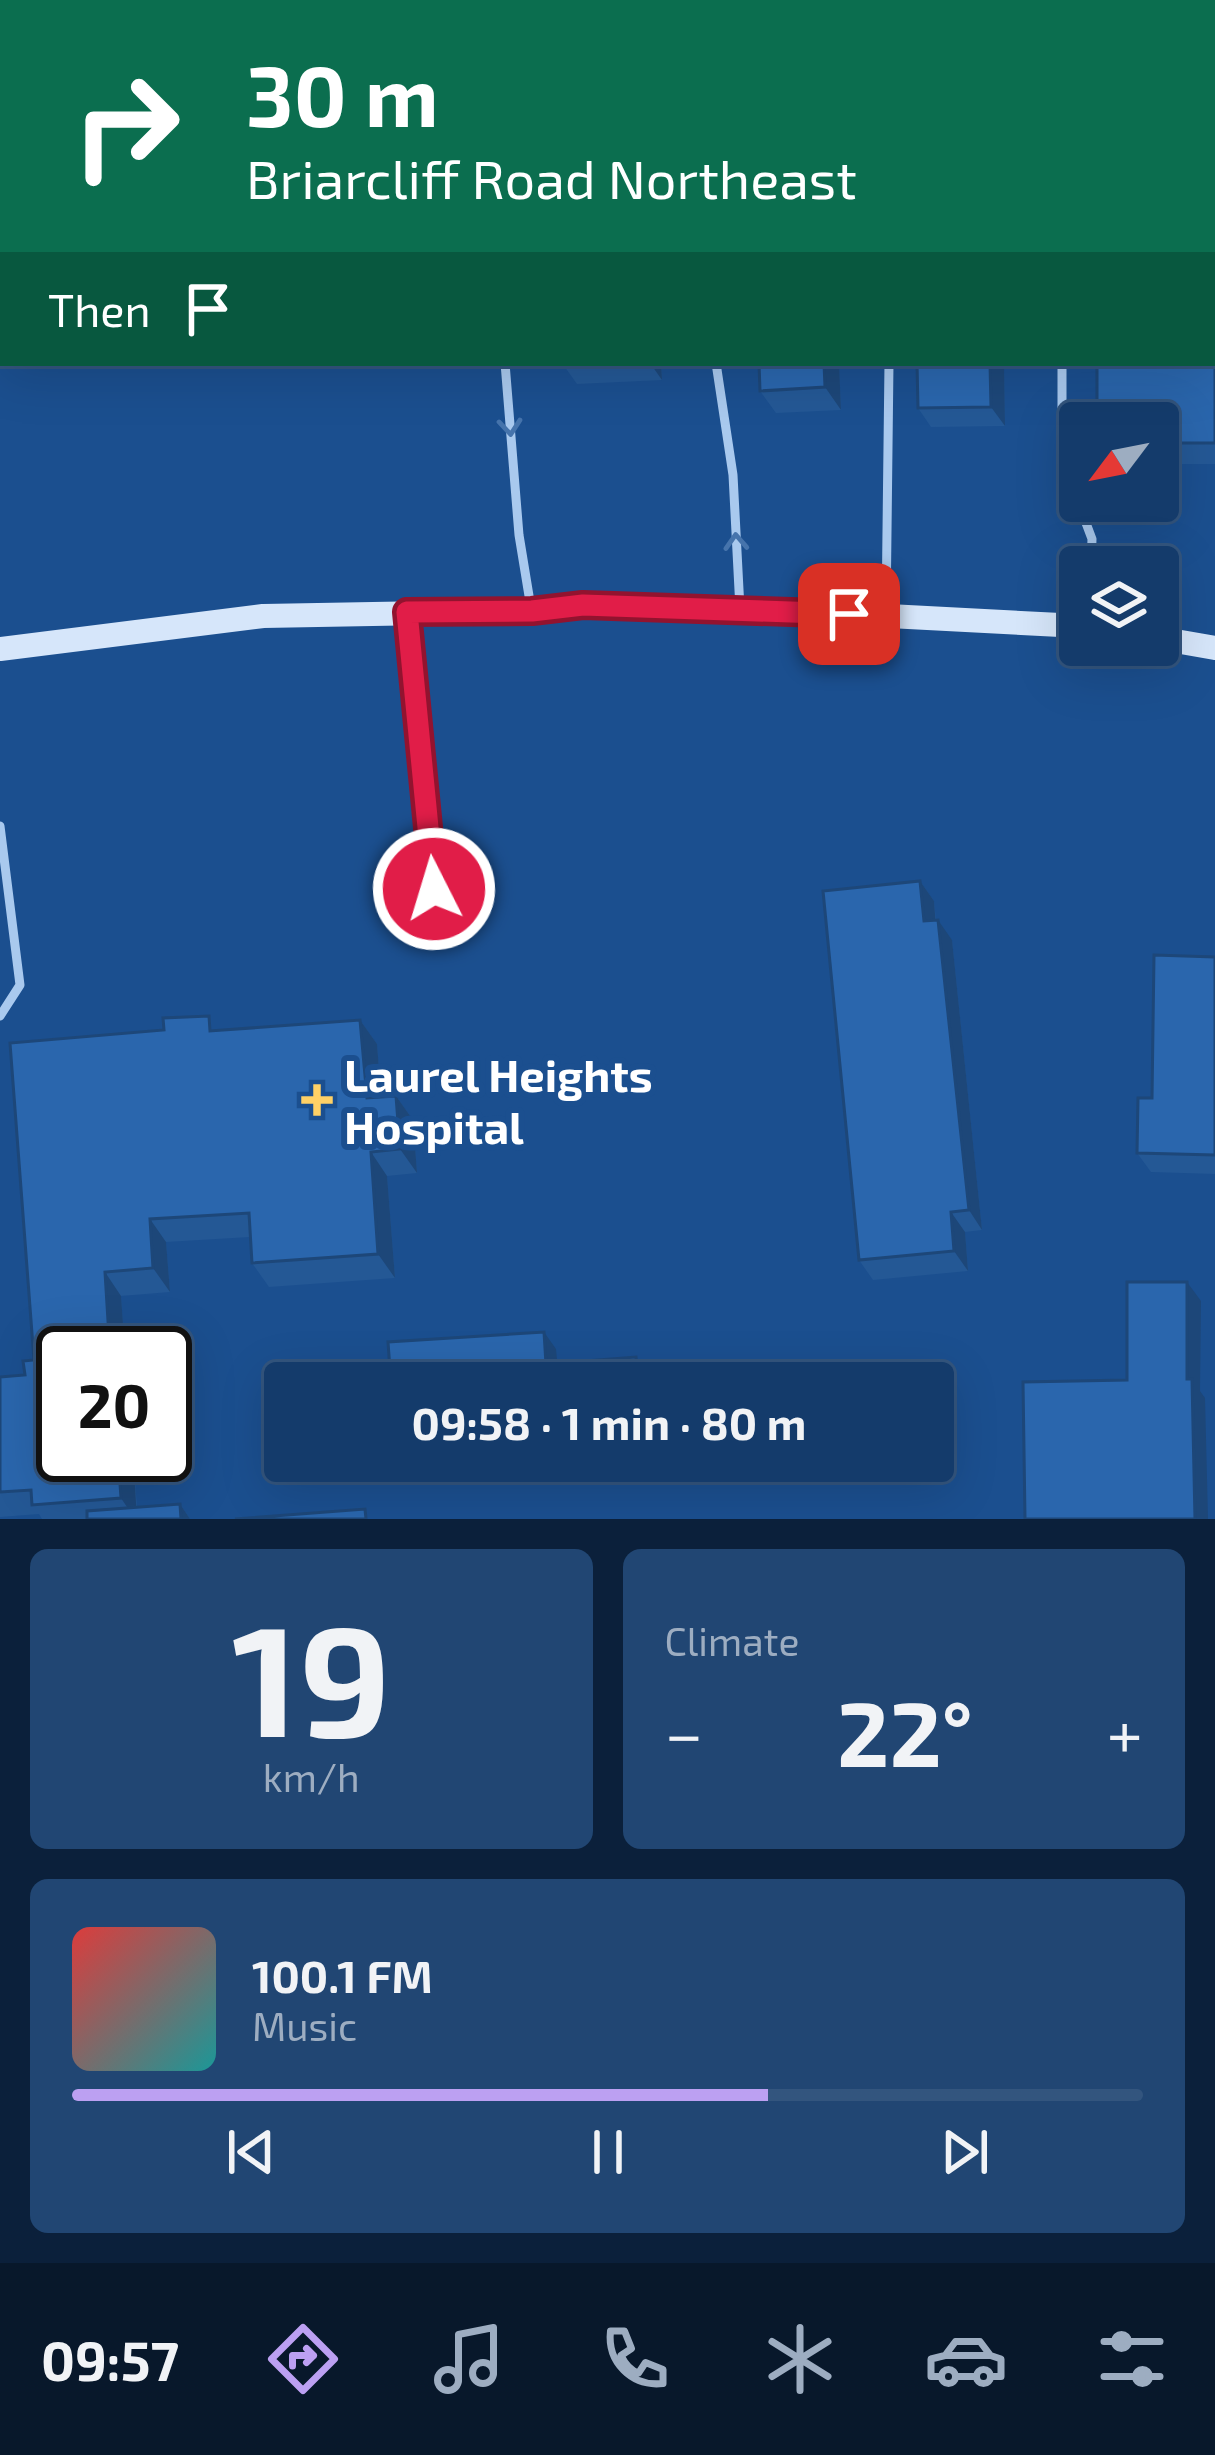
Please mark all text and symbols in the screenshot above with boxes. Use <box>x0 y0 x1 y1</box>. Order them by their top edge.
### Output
text: 30 m <box>246 43 439 144</box>
icon: right <box>48 48 204 204</box>
text: Briarcliff Road Northeast <box>246 145 857 210</box>
icon: arrive <box>175 276 241 342</box>
text: Then <box>48 282 151 336</box>
north arrow <box>1059 402 1179 522</box>
map controls <box>1059 402 1179 666</box>
one-way arrow <box>497 418 523 437</box>
one-way arrow <box>723 532 749 551</box>
button: layers <box>1059 546 1179 666</box>
pin <box>798 563 900 665</box>
icon: arrive <box>816 581 882 647</box>
position arrow <box>371 826 497 952</box>
place label: Laurel Heights Hospital <box>344 1047 653 1153</box>
marker: Laurel Heights Hospital <box>301 1084 333 1116</box>
speed limit sign: 20 <box>36 1326 192 1482</box>
text: 09:58 · 1 min · 80 m <box>412 1395 806 1449</box>
text: 19 <box>232 1581 391 1768</box>
text: Climate <box>665 1617 799 1664</box>
text: 22° <box>837 1677 973 1785</box>
text: − <box>665 1692 703 1771</box>
text: + <box>1107 1692 1143 1771</box>
text: km/h <box>263 1753 360 1800</box>
text: 100.1 FM <box>252 1948 433 2002</box>
text: Music <box>252 2002 357 2049</box>
icon: previous <box>218 2119 284 2185</box>
icon: pause <box>575 2119 641 2185</box>
icon: next <box>932 2119 998 2185</box>
icon: directions <box>261 2317 345 2401</box>
icon: music <box>427 2317 511 2401</box>
icon: phone <box>593 2317 677 2401</box>
icon: climate <box>758 2317 842 2401</box>
icon: car <box>924 2317 1008 2401</box>
icon: filters <box>1090 2317 1174 2401</box>
text: 09:57 <box>41 2327 179 2392</box>

